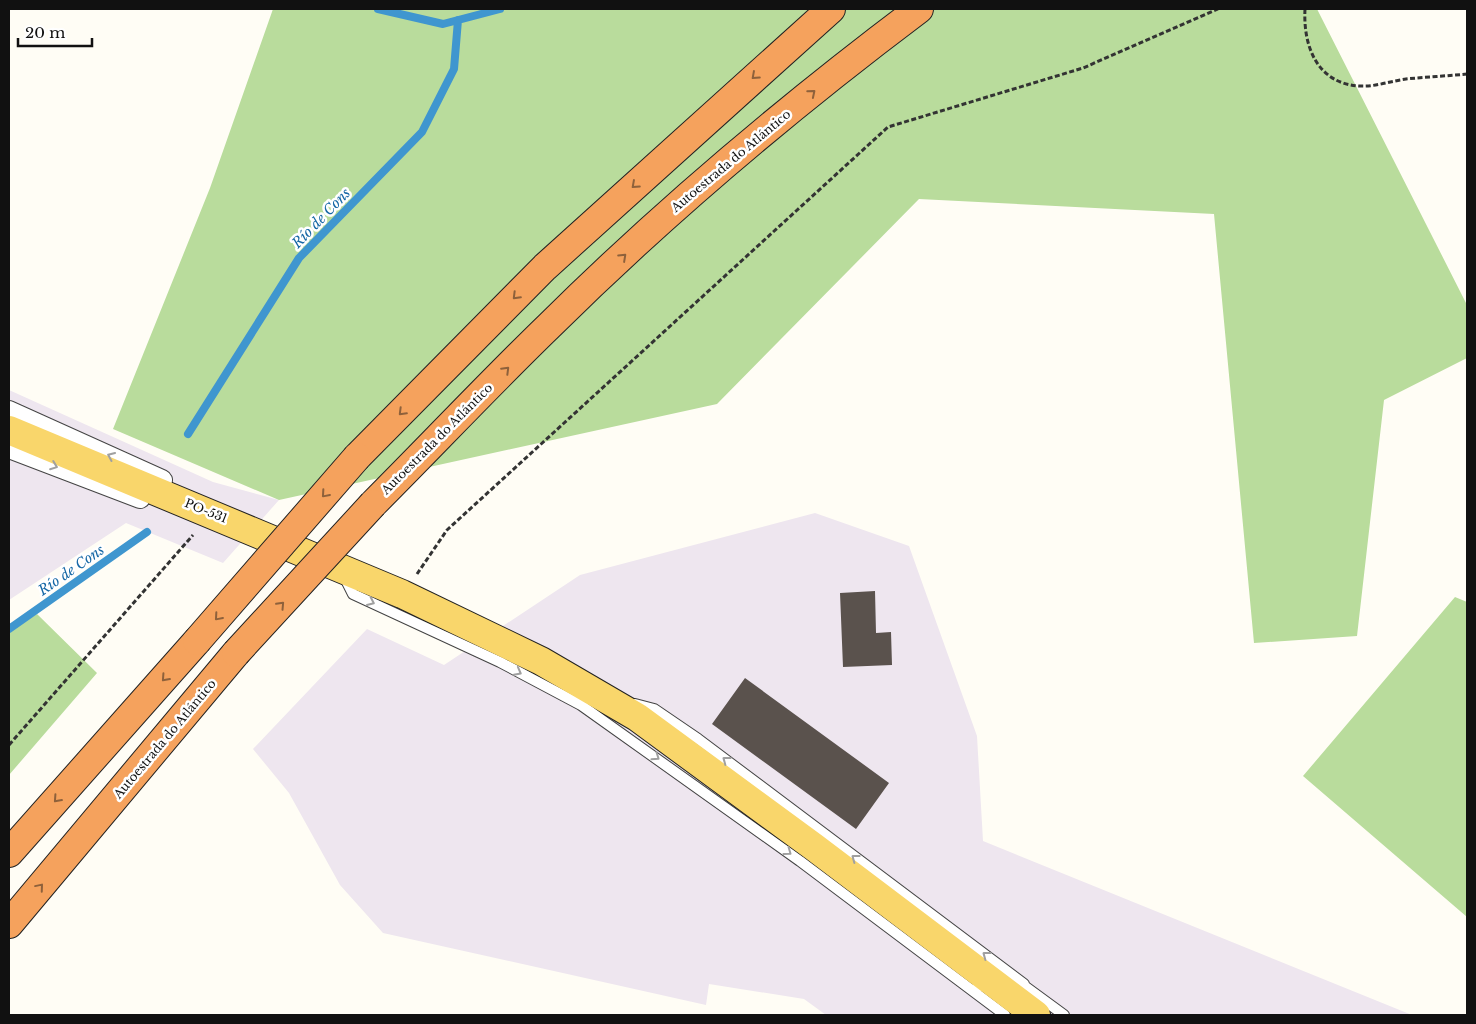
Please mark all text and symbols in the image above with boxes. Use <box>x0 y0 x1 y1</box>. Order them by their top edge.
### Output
scale bar <box>18 15 91 47</box>
text: 20 m <box>25 23 65 42</box>
one-way arrow <box>751 70 760 79</box>
one-way arrow <box>806 91 815 99</box>
street label: Autoestrada do Atlántico <box>667 106 794 216</box>
one-way arrow <box>631 179 640 188</box>
water label: Río de Cons <box>287 184 354 253</box>
one-way arrow <box>617 254 626 263</box>
one-way arrow <box>513 291 522 300</box>
one-way arrow <box>500 366 509 375</box>
street label: Autoestrada do Atlántico <box>377 380 496 498</box>
one-way arrow <box>399 406 408 415</box>
one-way arrow <box>107 452 116 462</box>
one-way arrow <box>49 459 58 470</box>
one-way arrow <box>322 488 330 497</box>
street label: PO-531 <box>183 495 230 526</box>
water label: Río de Cons <box>34 541 108 600</box>
one-way arrow <box>366 596 375 607</box>
one-way arrow <box>275 601 284 610</box>
one-way arrow <box>215 611 224 620</box>
one-way arrow <box>513 666 522 676</box>
one-way arrow <box>162 672 171 681</box>
street label: Autoestrada do Atlántico <box>110 676 219 802</box>
one-way arrow <box>650 751 660 760</box>
one-way arrow <box>723 757 732 765</box>
one-way arrow <box>54 794 63 803</box>
one-way arrow <box>782 846 792 855</box>
one-way arrow <box>852 855 861 863</box>
one-way arrow <box>35 884 43 893</box>
one-way arrow <box>982 952 992 961</box>

